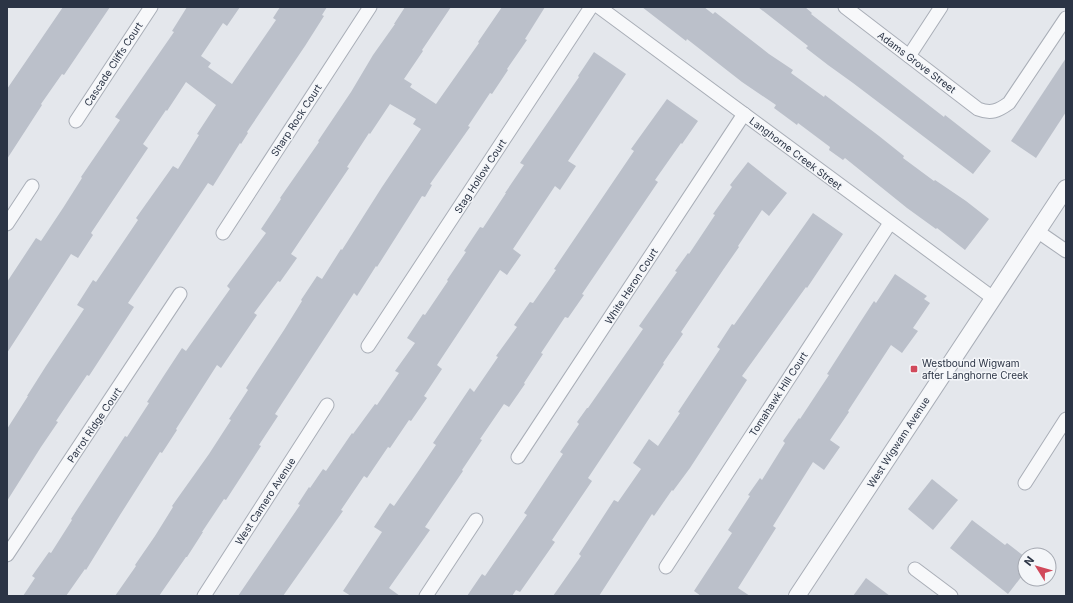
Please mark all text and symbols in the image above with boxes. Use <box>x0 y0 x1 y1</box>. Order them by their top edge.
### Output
street label: Cascade Cliffs Court <box>81 19 145 108</box>
street label: Adams Grove Street <box>876 29 959 96</box>
street label: Sharp Rock Court <box>268 81 324 158</box>
street label: Langhorne Creek Street <box>747 114 845 192</box>
street label: Stag Hollow Court <box>452 136 509 215</box>
street label: White Heron Court <box>602 245 660 326</box>
street label: Tomahawk Hill Court <box>746 349 810 438</box>
place label: Westbound Wigwam after Langhorne Creek <box>922 357 1029 381</box>
marker: Westbound Wigwam after Langhorne Creek <box>909 364 919 374</box>
street label: Parrot Ridge Court <box>64 385 124 465</box>
street label: West Wigwam Avenue <box>864 394 932 489</box>
street label: West Camero Avenue <box>232 455 298 547</box>
north arrow <box>1017 547 1057 587</box>
text: N <box>1021 553 1037 569</box>

